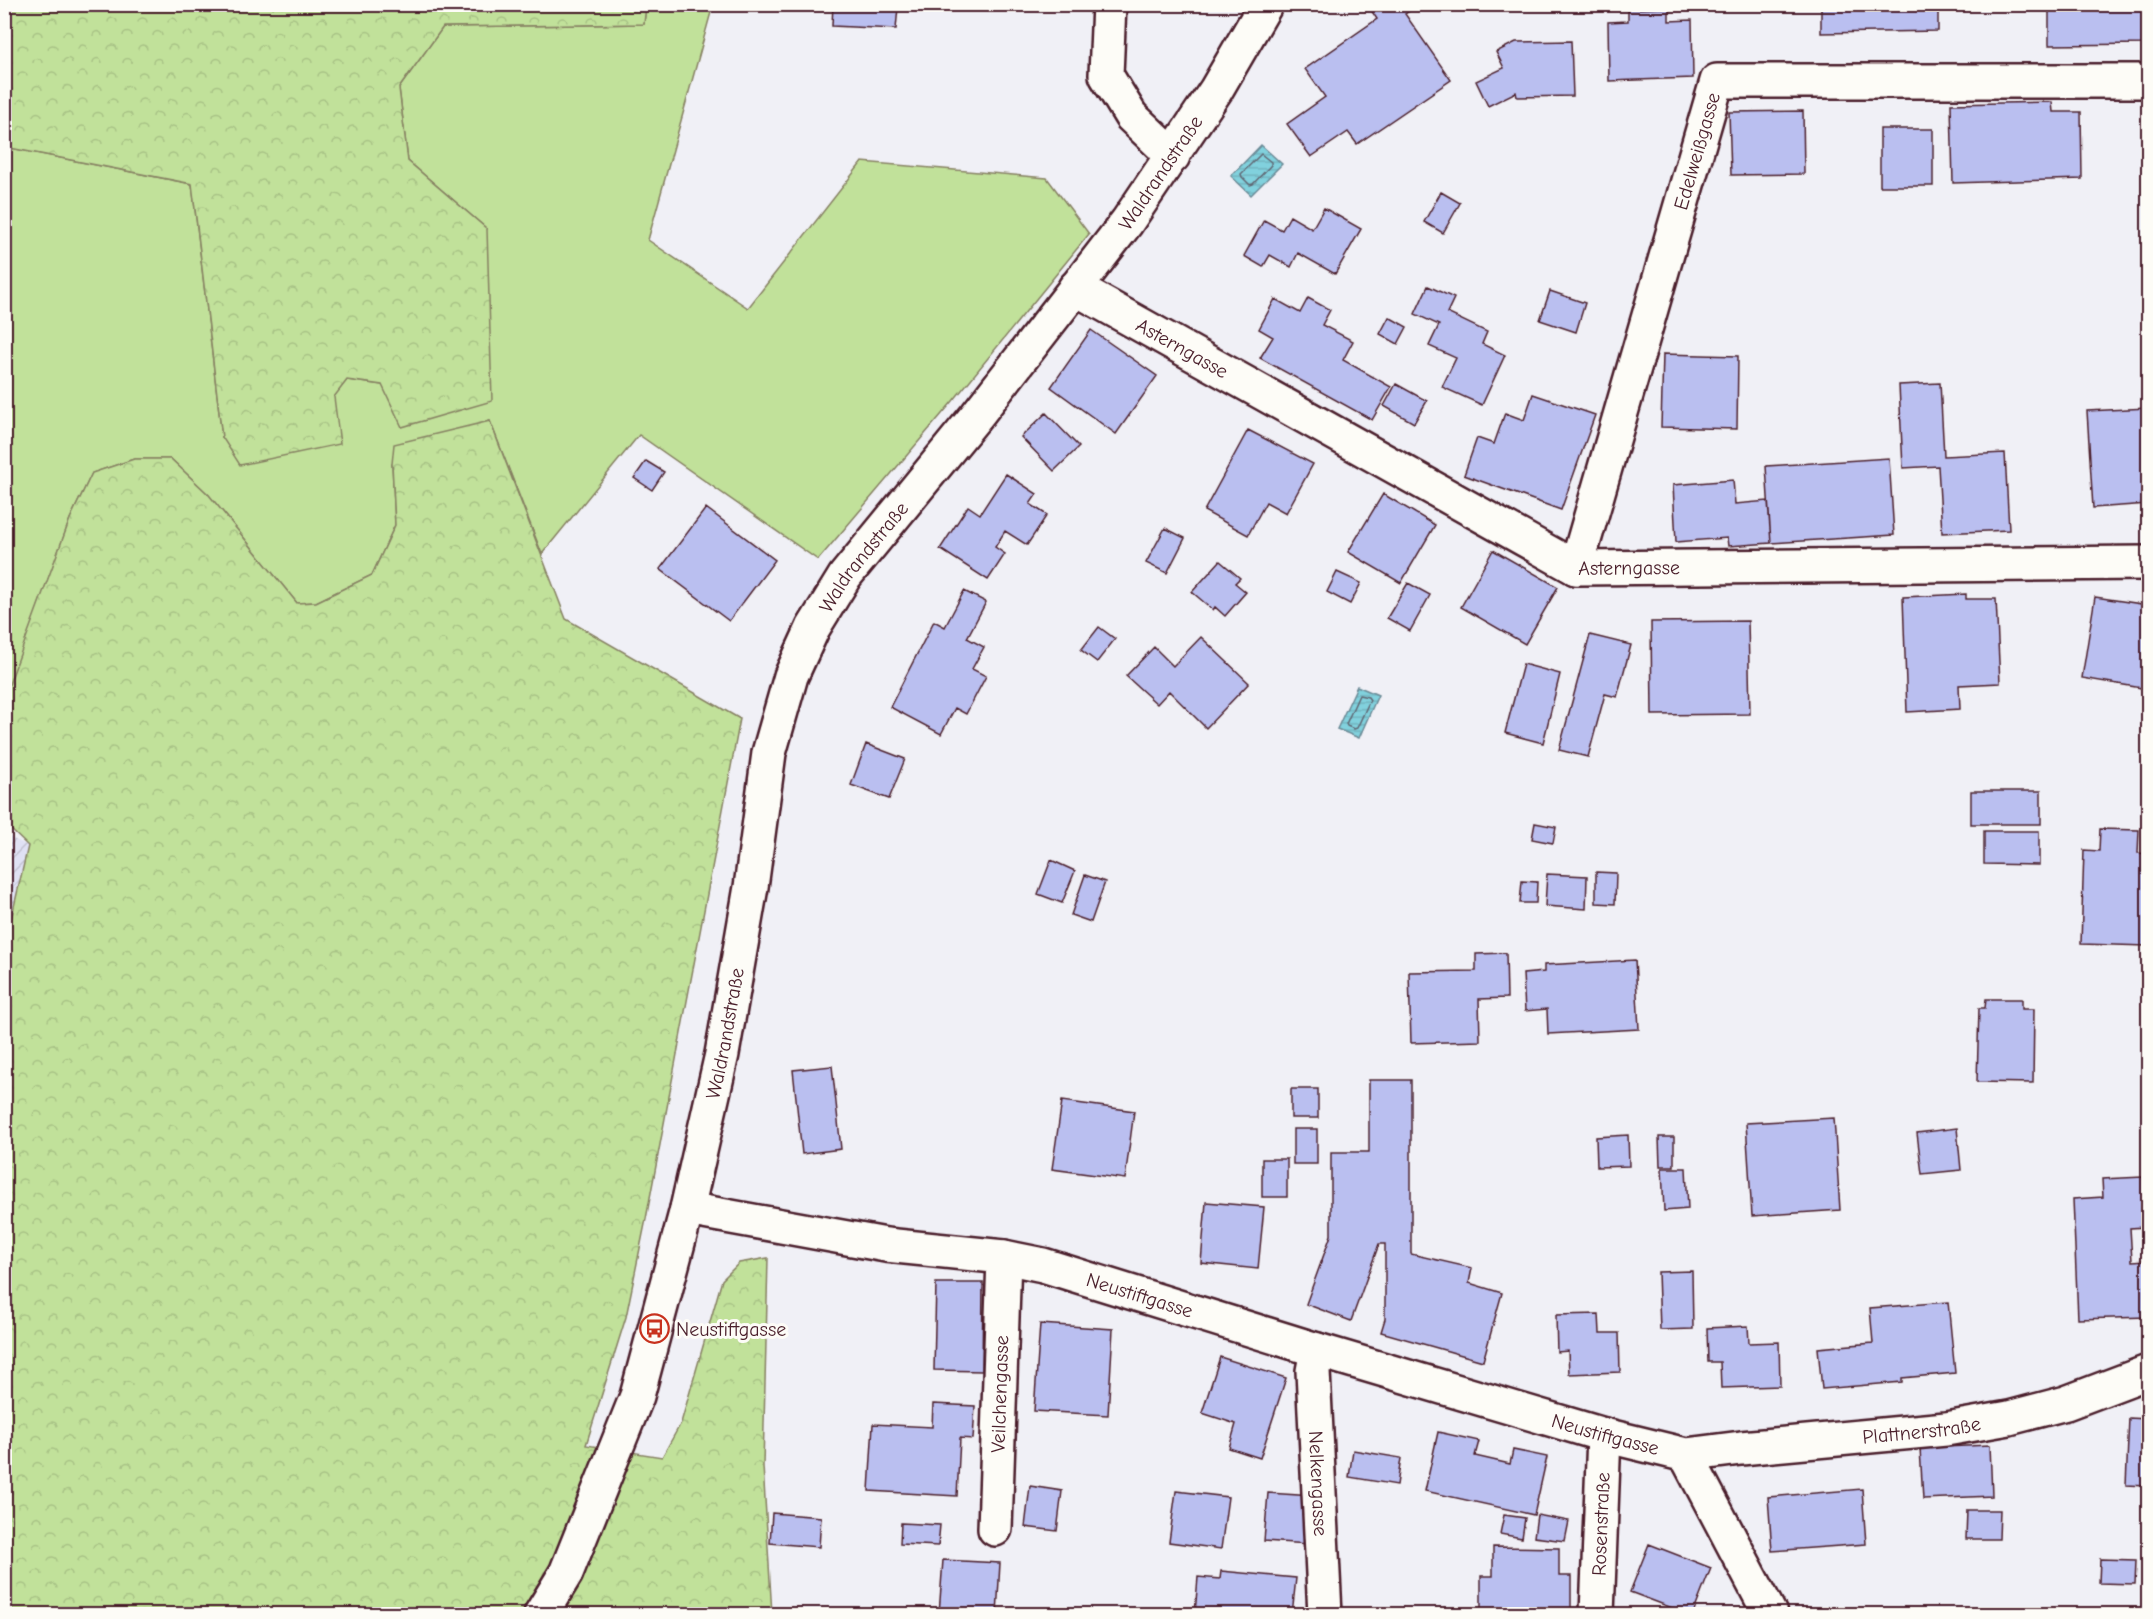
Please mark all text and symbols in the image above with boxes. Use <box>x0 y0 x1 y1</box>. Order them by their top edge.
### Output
street label: Edelweißgasse <box>1669 90 1725 213</box>
street label: Waldrandstraße <box>1113 111 1207 234</box>
street label: Asterngasse <box>1132 313 1232 383</box>
street label: Waldrandstraße <box>814 497 913 617</box>
street label: Asterngasse <box>1578 556 1680 579</box>
street label: Waldrandstraße <box>701 966 748 1101</box>
street label: Neustiftgasse <box>1084 1268 1196 1322</box>
bus stop icon: Neustiftgasse <box>639 1313 671 1345</box>
place label: Neustiftgasse <box>676 1318 786 1341</box>
street label: Veilchengasse <box>986 1335 1013 1453</box>
street label: Neustiftgasse <box>1549 1409 1661 1460</box>
street label: Plattnerstraße <box>1861 1412 1982 1448</box>
street label: Nelkengasse <box>1304 1430 1333 1537</box>
street label: Rosenstraße <box>1587 1472 1614 1576</box>

